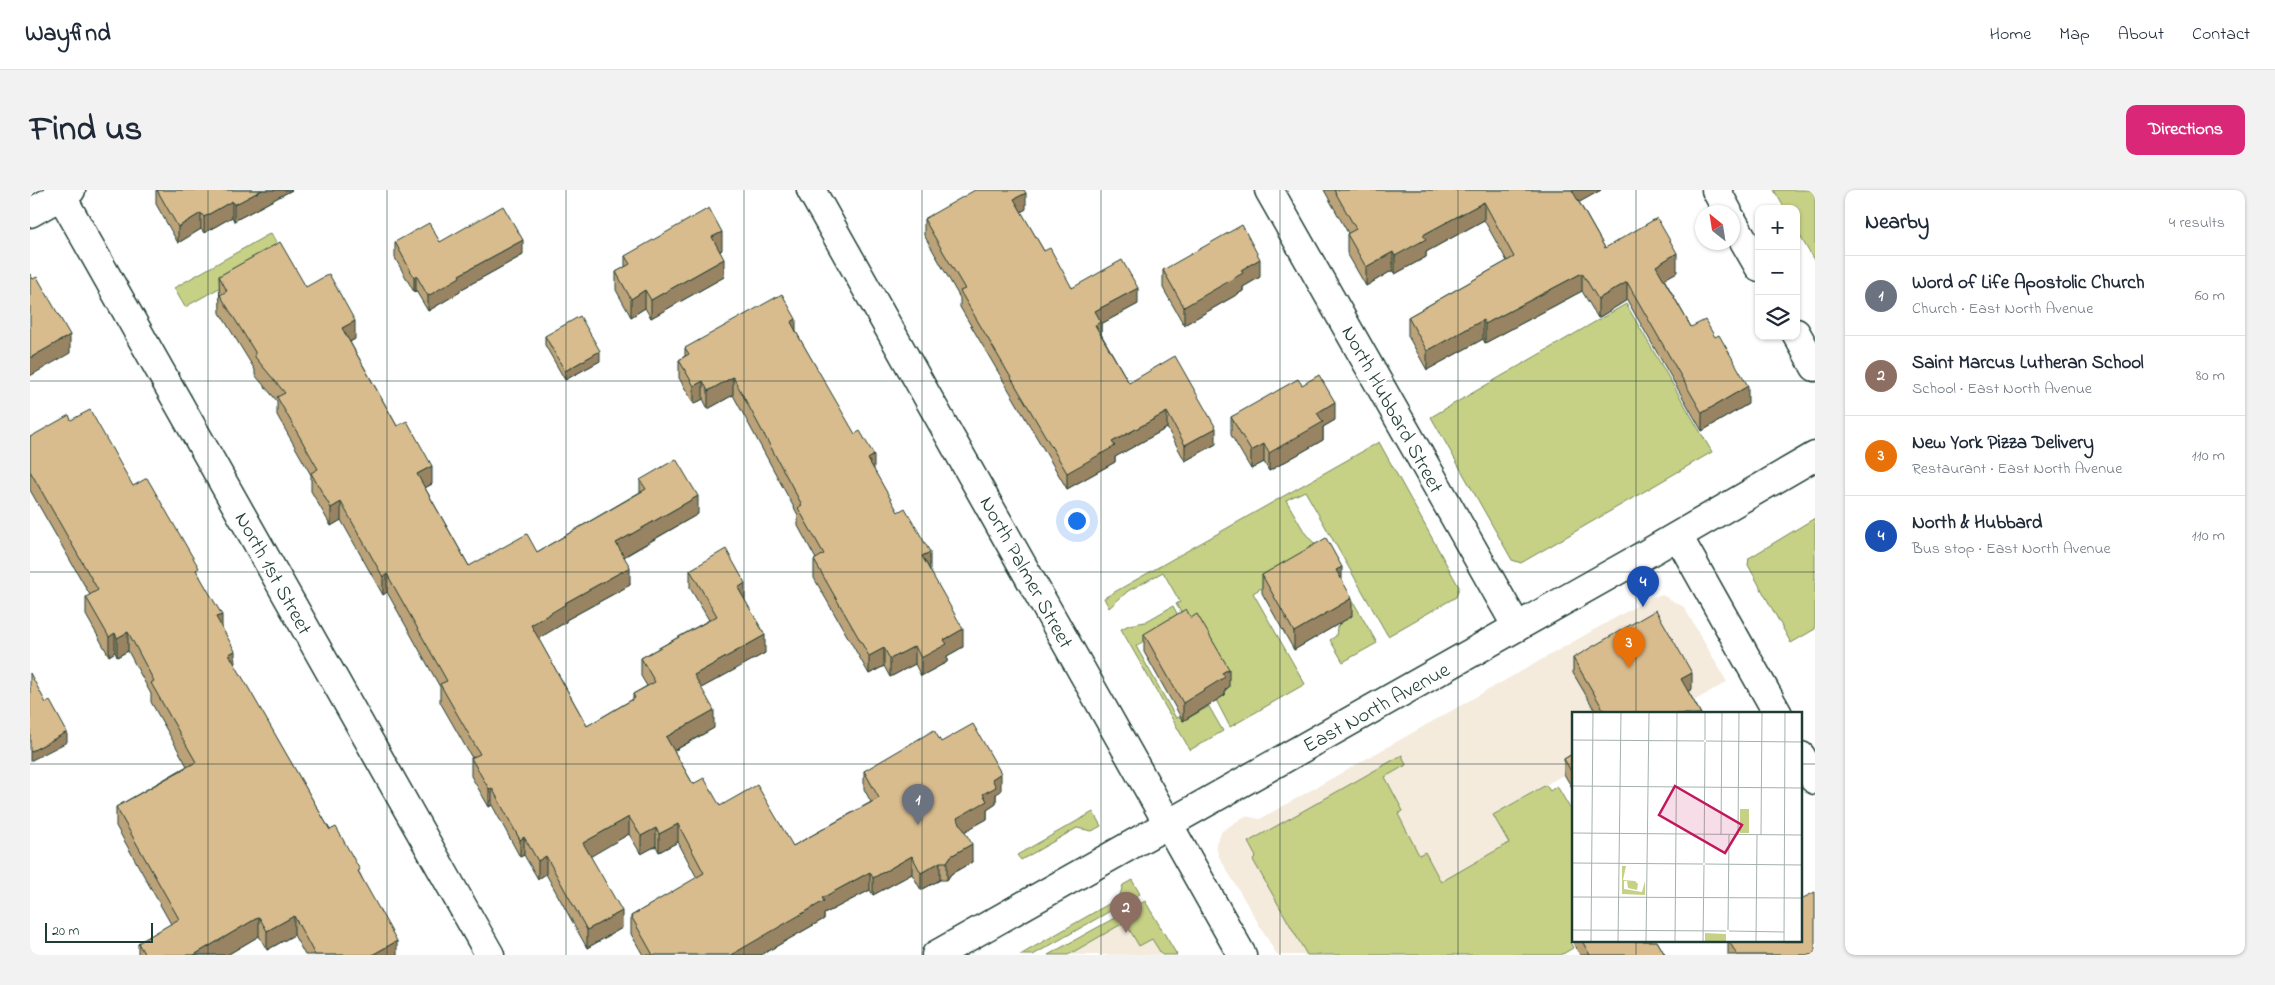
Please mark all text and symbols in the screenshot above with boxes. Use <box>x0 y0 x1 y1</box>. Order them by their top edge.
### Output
text: Wayfind <box>25 17 111 52</box>
text: Home <box>1990 22 2031 48</box>
text: Map <box>2059 22 2090 48</box>
text: About <box>2118 22 2164 48</box>
text: Contact <box>2192 22 2250 48</box>
text: Find us <box>30 105 142 156</box>
button: Directions <box>2126 105 2245 155</box>
north arrow <box>1695 205 1740 250</box>
map controls <box>1755 205 1800 340</box>
button: + <box>1755 205 1800 250</box>
text: Nearby <box>1865 208 1929 238</box>
text: 4 results <box>2169 211 2225 235</box>
button: − <box>1755 250 1800 295</box>
text: Word of Life Apostolic Church <box>1912 270 2145 297</box>
text: 1 <box>1878 284 1884 308</box>
text: 60 m <box>2195 284 2225 308</box>
button: layers <box>1755 295 1800 340</box>
text: Church · East North Avenue <box>1912 297 2093 321</box>
street label: North Hubbard Street <box>1333 321 1450 499</box>
text: Saint Marcus Lutheran School <box>1912 350 2144 377</box>
text: 2 <box>1877 364 1885 388</box>
text: 80 m <box>2196 364 2225 388</box>
text: School · East North Avenue <box>1912 377 2092 401</box>
text: New York Pizza Delivery <box>1912 430 2094 457</box>
text: 3 <box>1878 444 1884 468</box>
text: 110 m <box>2191 444 2225 468</box>
text: Restaurant · East North Avenue <box>1912 457 2122 481</box>
street label: North Palmer Street <box>971 491 1080 655</box>
street label: North 1st Street <box>226 507 318 641</box>
your location <box>1064 508 1090 534</box>
text: North & Hubbard <box>1912 510 2042 537</box>
text: 4 <box>1878 524 1884 548</box>
text: 110 m <box>2191 524 2225 548</box>
text: Bus stop · East North Avenue <box>1912 537 2111 561</box>
pin: 4 <box>1627 566 1659 607</box>
pin: 3 <box>1613 627 1645 668</box>
street label: East North Avenue <box>1298 656 1456 762</box>
inset map <box>1572 712 1802 942</box>
pin: 1 <box>902 784 934 825</box>
pin: 2 <box>1110 892 1142 933</box>
scale bar <box>45 920 152 943</box>
text: 20 m <box>52 921 79 942</box>

